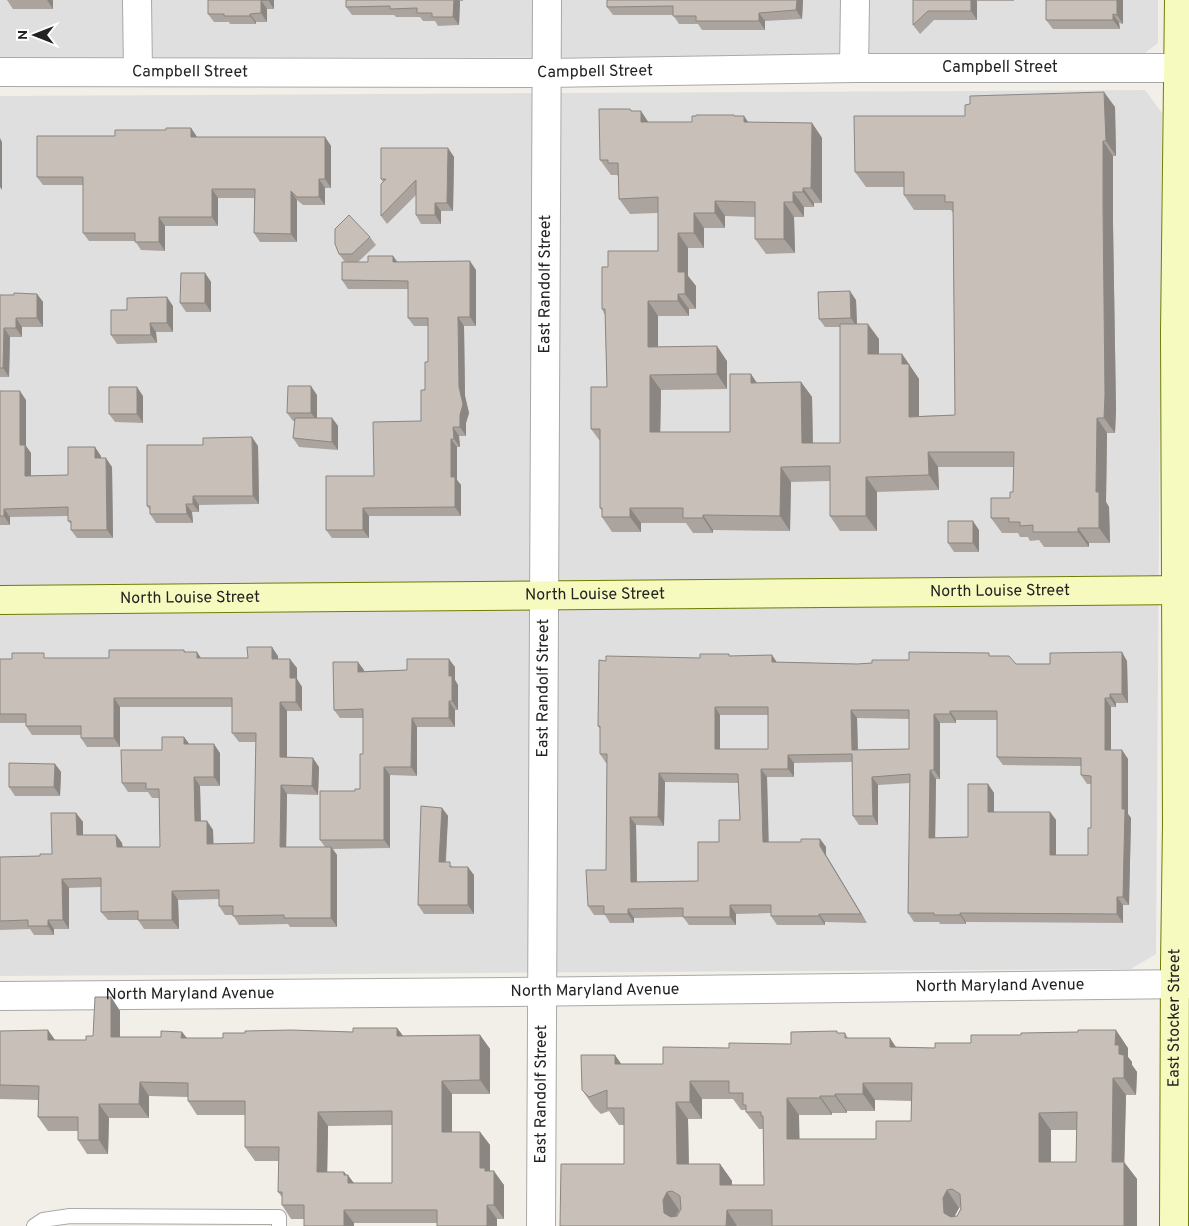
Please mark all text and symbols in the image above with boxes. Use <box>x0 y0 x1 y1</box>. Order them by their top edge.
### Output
north arrow <box>10 10 60 60</box>
text: N <box>15 30 32 40</box>
street label: Campbell Street <box>942 58 1058 78</box>
street label: Campbell Street <box>537 61 653 83</box>
street label: Campbell Street <box>132 62 248 82</box>
street label: East Randolf Street <box>535 215 556 353</box>
street label: North Louise Street <box>930 581 1070 602</box>
street label: North Louise Street <box>525 584 665 606</box>
street label: North Louise Street <box>120 588 260 609</box>
street label: East Randolf Street <box>533 619 554 757</box>
street label: East Stocker Street <box>1165 949 1185 1087</box>
street label: North Maryland Avenue <box>915 975 1084 997</box>
street label: North Maryland Avenue <box>510 980 680 1002</box>
street label: North Maryland Avenue <box>106 984 274 1005</box>
street label: East Randolf Street <box>531 1025 552 1163</box>

